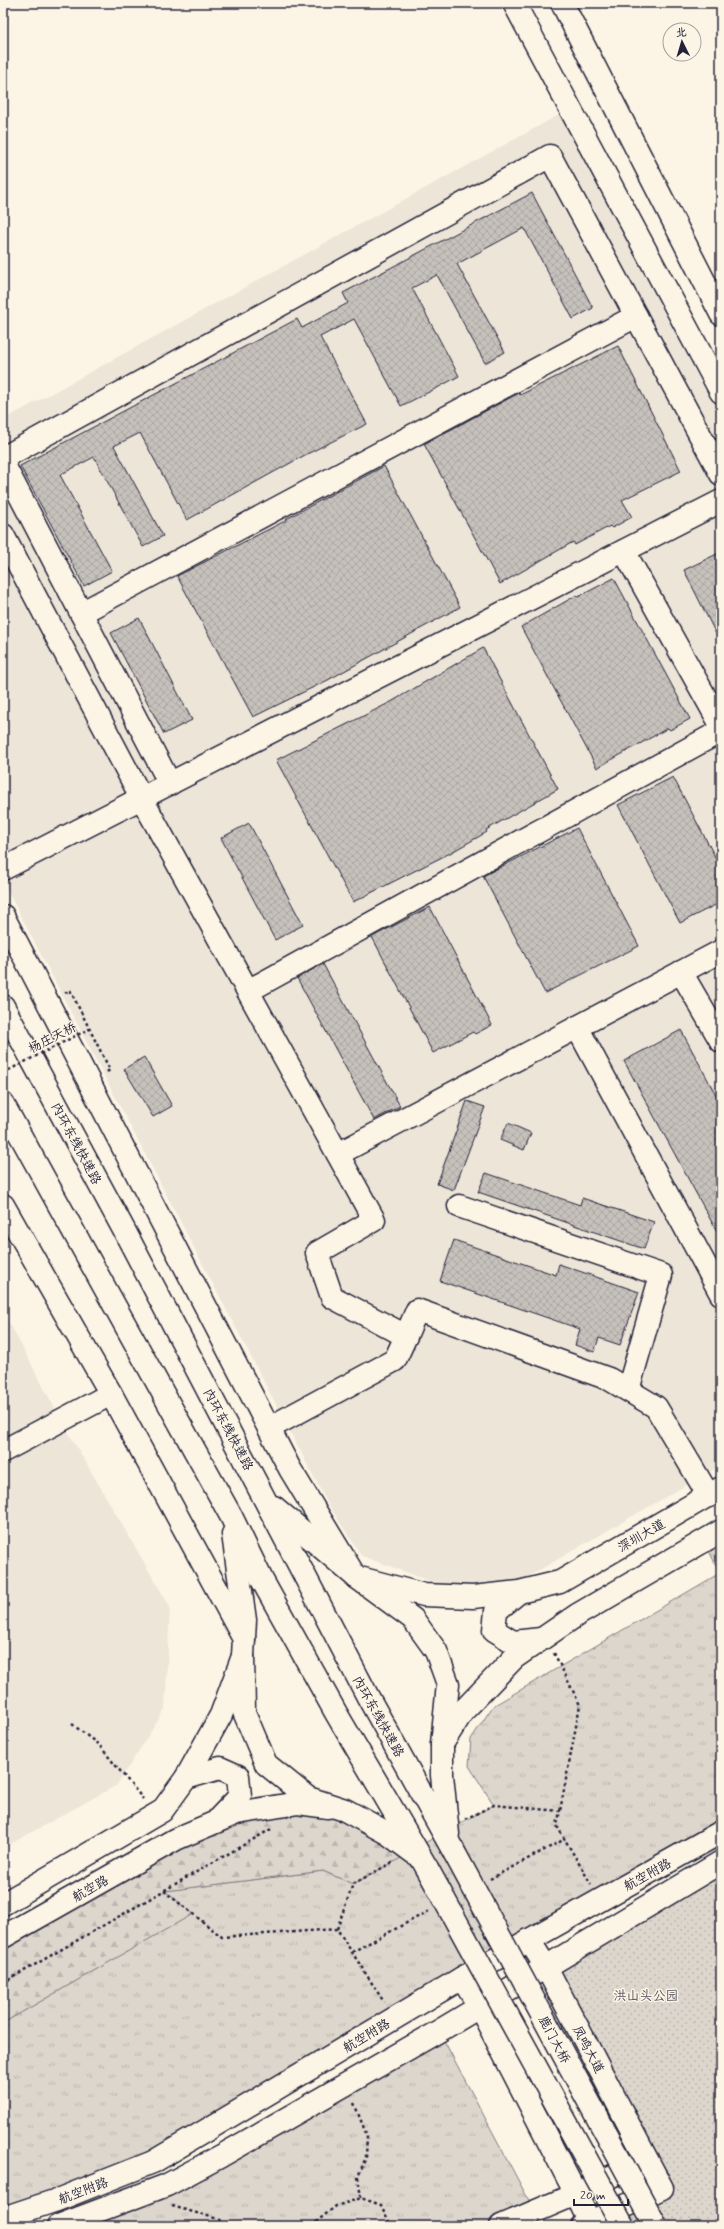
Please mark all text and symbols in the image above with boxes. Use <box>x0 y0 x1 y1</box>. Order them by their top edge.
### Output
north arrow <box>662 22 702 62</box>
text: 北 <box>675 26 687 40</box>
street label: 杨庄天桥 <box>26 1019 80 1058</box>
street label: 内环东线快速路 <box>47 1100 105 1188</box>
street label: 内环东线快速路 <box>199 1386 257 1474</box>
street label: 深圳大道 <box>615 1516 669 1557</box>
street label: 内环东线快速路 <box>348 1673 407 1761</box>
street label: 航空附路 <box>621 1855 675 1895</box>
street label: 航空路 <box>70 1872 112 1906</box>
park label: 洪山头公园 <box>613 1988 679 2005</box>
street label: 鹿门大桥 <box>534 2013 573 2067</box>
street label: 航空附路 <box>340 2016 393 2057</box>
street label: 凤鸣大道 <box>568 2023 607 2077</box>
street label: 航空附路 <box>56 2174 111 2209</box>
scale bar <box>574 2181 628 2207</box>
text: 20 m <box>580 2188 606 2204</box>

